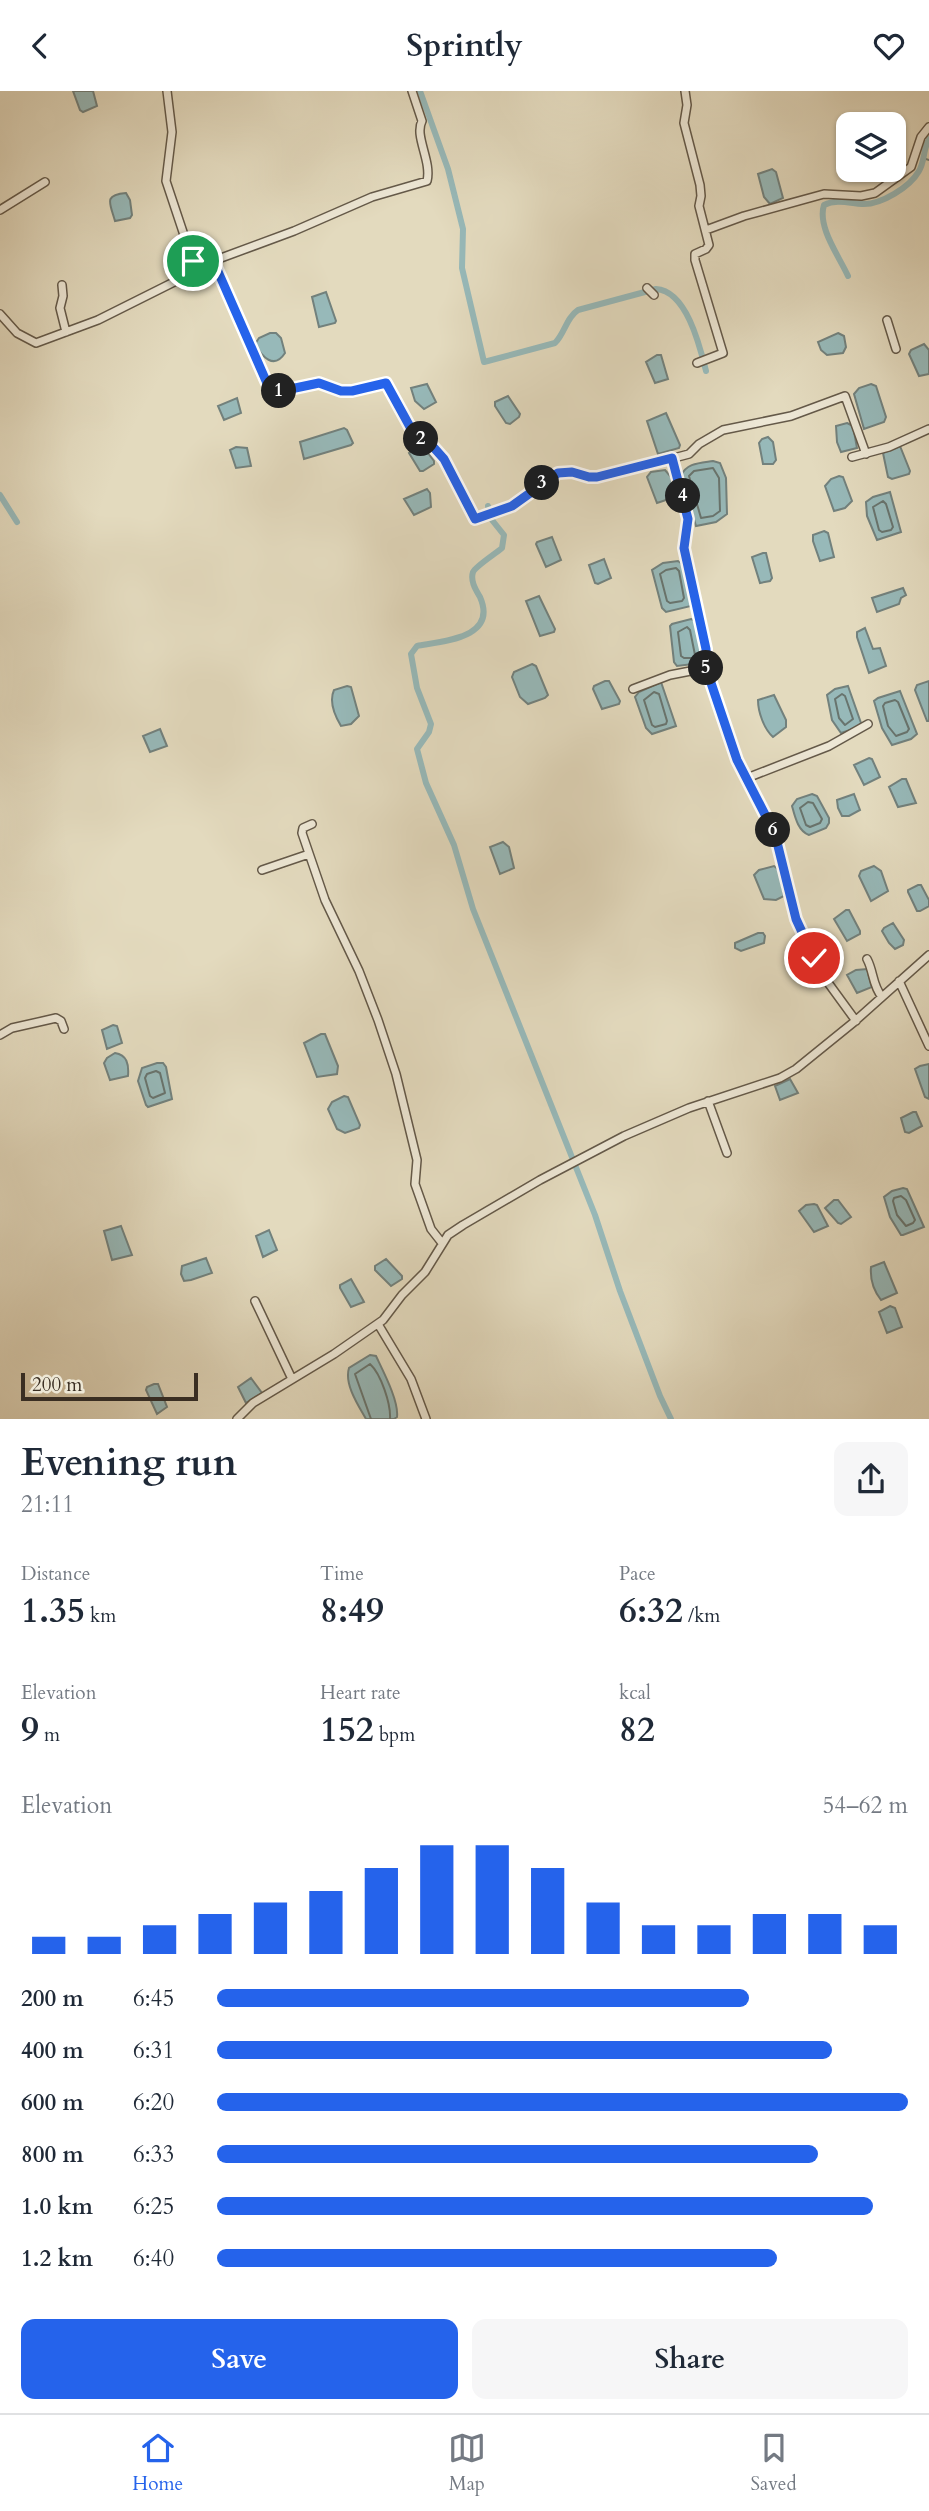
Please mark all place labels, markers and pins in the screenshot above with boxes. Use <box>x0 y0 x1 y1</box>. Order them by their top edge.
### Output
pin <box>163 231 223 291</box>
pin: 1 <box>262 373 296 409</box>
pin: 2 <box>404 421 438 457</box>
pin: 3 <box>524 465 560 501</box>
pin: 4 <box>666 479 700 513</box>
pin: 5 <box>688 651 724 685</box>
pin: 6 <box>756 813 790 847</box>
pin <box>784 928 844 988</box>

